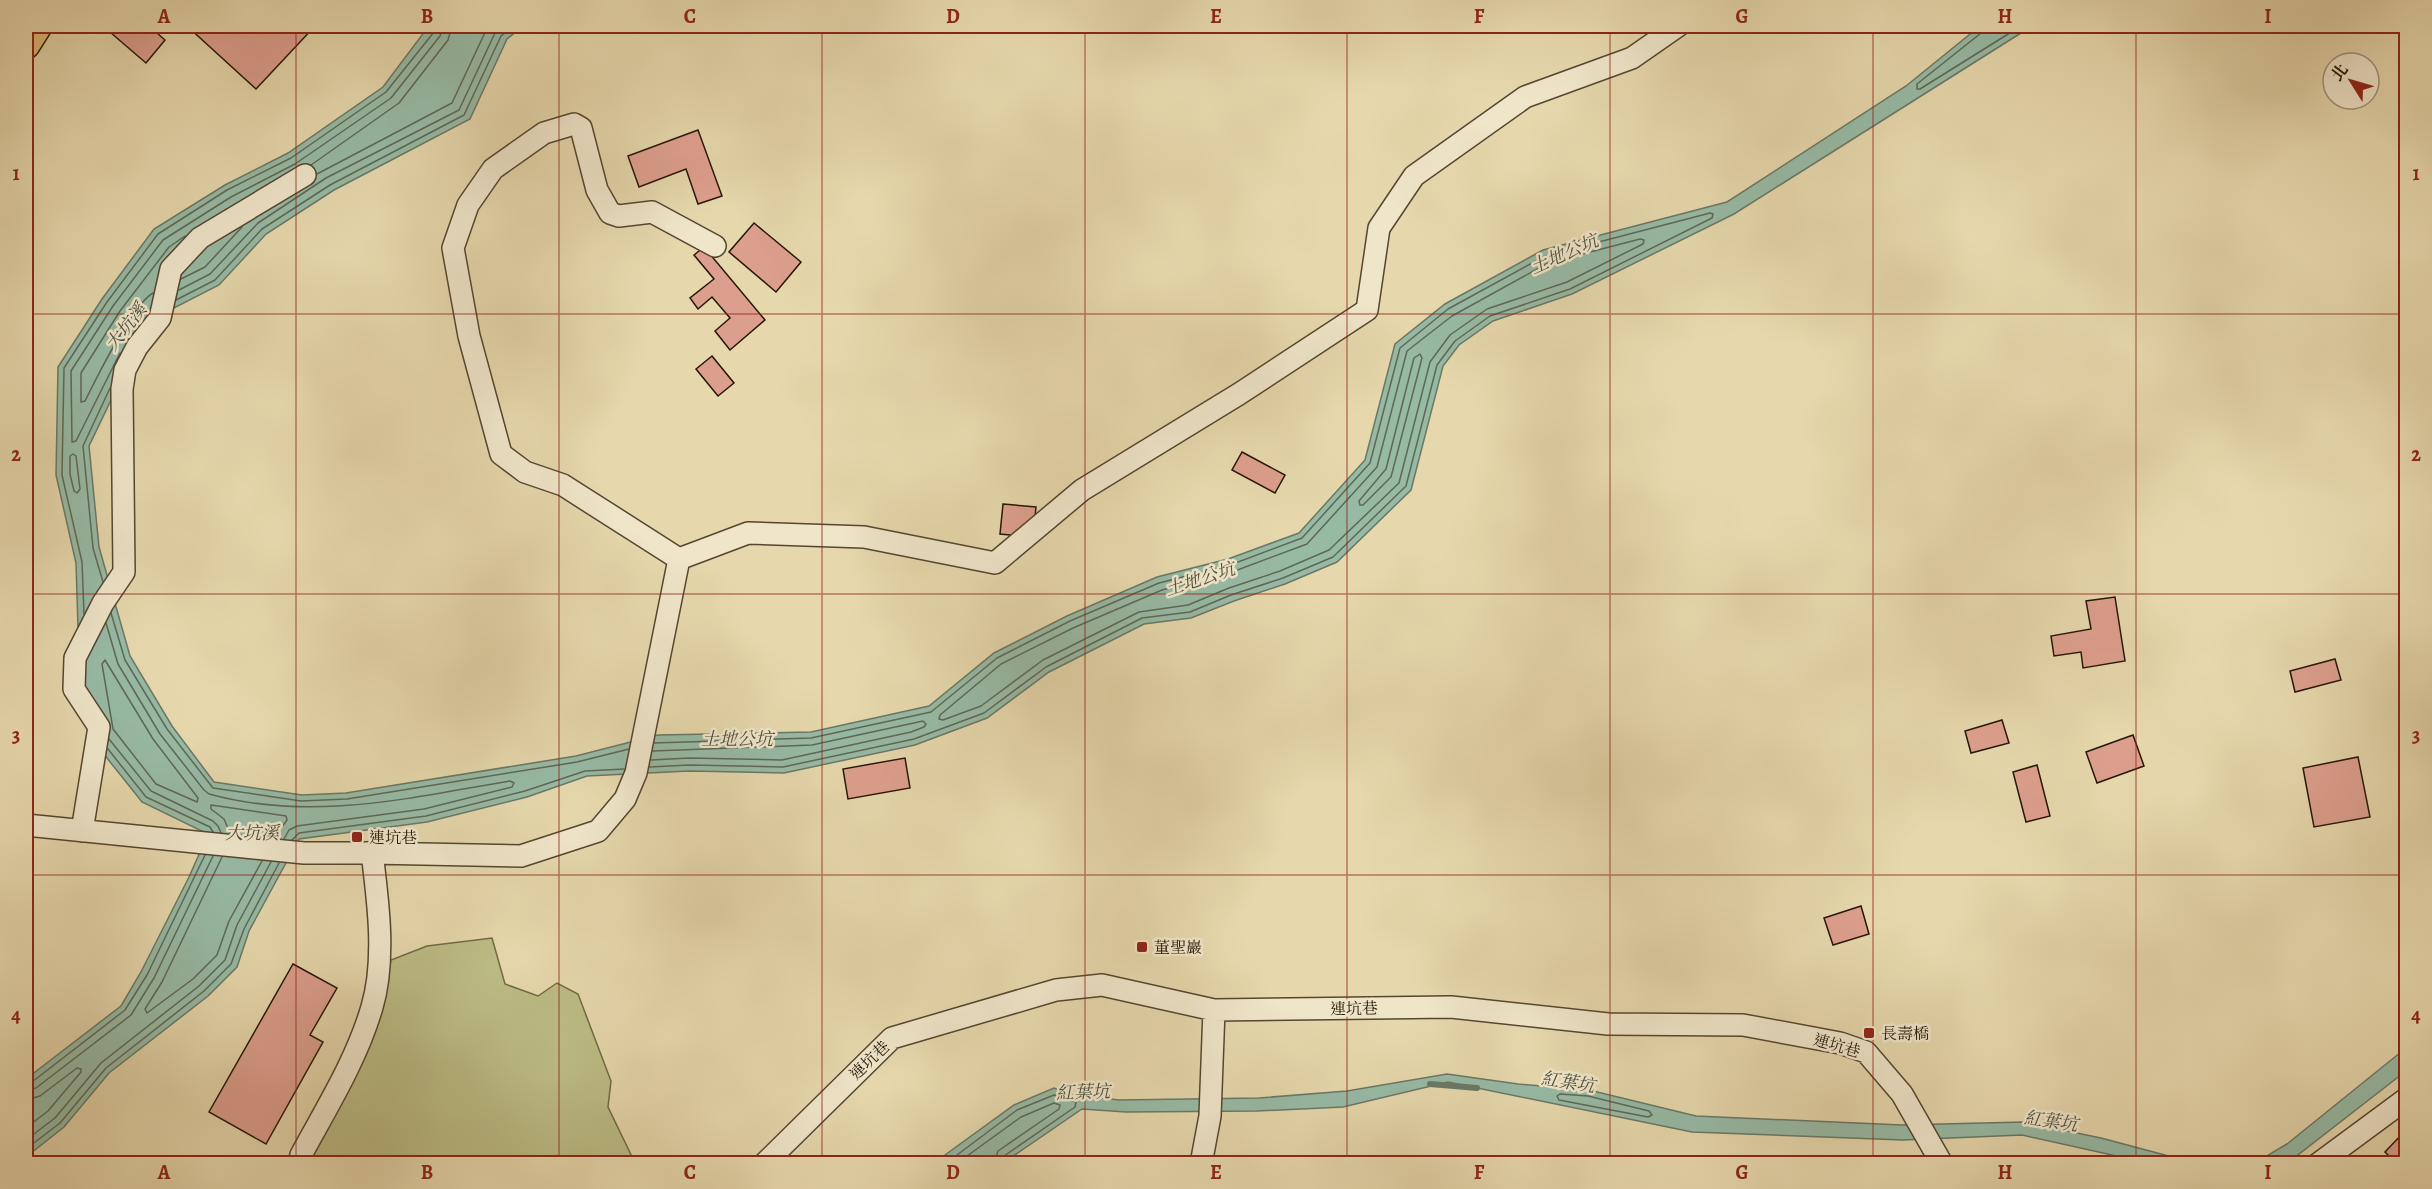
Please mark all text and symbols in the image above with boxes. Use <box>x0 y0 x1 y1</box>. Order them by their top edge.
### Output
text: A <box>157 3 171 30</box>
text: B <box>421 3 433 30</box>
text: C <box>684 3 696 30</box>
text: D <box>946 3 960 30</box>
text: E <box>1210 3 1222 30</box>
text: F <box>1474 3 1485 30</box>
text: G <box>1735 3 1749 30</box>
text: H <box>1998 3 2013 30</box>
text: I <box>2264 3 2272 30</box>
north arrow <box>2321 51 2381 111</box>
text: 北 <box>2326 60 2353 86</box>
text: 1 <box>12 160 20 187</box>
text: 1 <box>2412 160 2420 187</box>
water label: 土地公坑 <box>1526 227 1605 280</box>
water label: 大坑溪 <box>100 297 153 356</box>
text: 2 <box>11 441 21 468</box>
text: 2 <box>2411 441 2421 468</box>
water label: 土地公坑 <box>1162 556 1241 602</box>
text: 3 <box>12 722 20 749</box>
text: 3 <box>2412 722 2420 749</box>
water label: 土地公坑 <box>701 727 776 751</box>
water label: 大坑溪 <box>225 821 281 845</box>
place label: 連坑巷 <box>369 827 417 849</box>
marker: 連坑巷 <box>350 830 364 844</box>
place label: 董聖巖 <box>1154 937 1202 959</box>
marker: 董聖巖 <box>1135 940 1149 954</box>
street label: 連坑巷 <box>1330 998 1378 1020</box>
text: 4 <box>11 1002 21 1029</box>
text: 4 <box>2411 1002 2421 1029</box>
place label: 長壽橋 <box>1881 1023 1929 1045</box>
marker: 長壽橋 <box>1862 1026 1876 1040</box>
street label: 連坑巷 <box>1811 1029 1863 1063</box>
street label: 連坑巷 <box>845 1036 895 1085</box>
water label: 紅葉坑 <box>1539 1066 1600 1099</box>
water label: 紅葉坑 <box>1056 1079 1113 1105</box>
water label: 紅葉坑 <box>2023 1105 2082 1137</box>
text: A <box>157 1159 171 1186</box>
text: B <box>421 1159 433 1186</box>
text: C <box>684 1159 696 1186</box>
text: D <box>946 1159 960 1186</box>
text: E <box>1210 1159 1222 1186</box>
text: F <box>1474 1159 1485 1186</box>
text: G <box>1735 1159 1749 1186</box>
text: H <box>1998 1159 2013 1186</box>
text: I <box>2264 1159 2272 1186</box>

